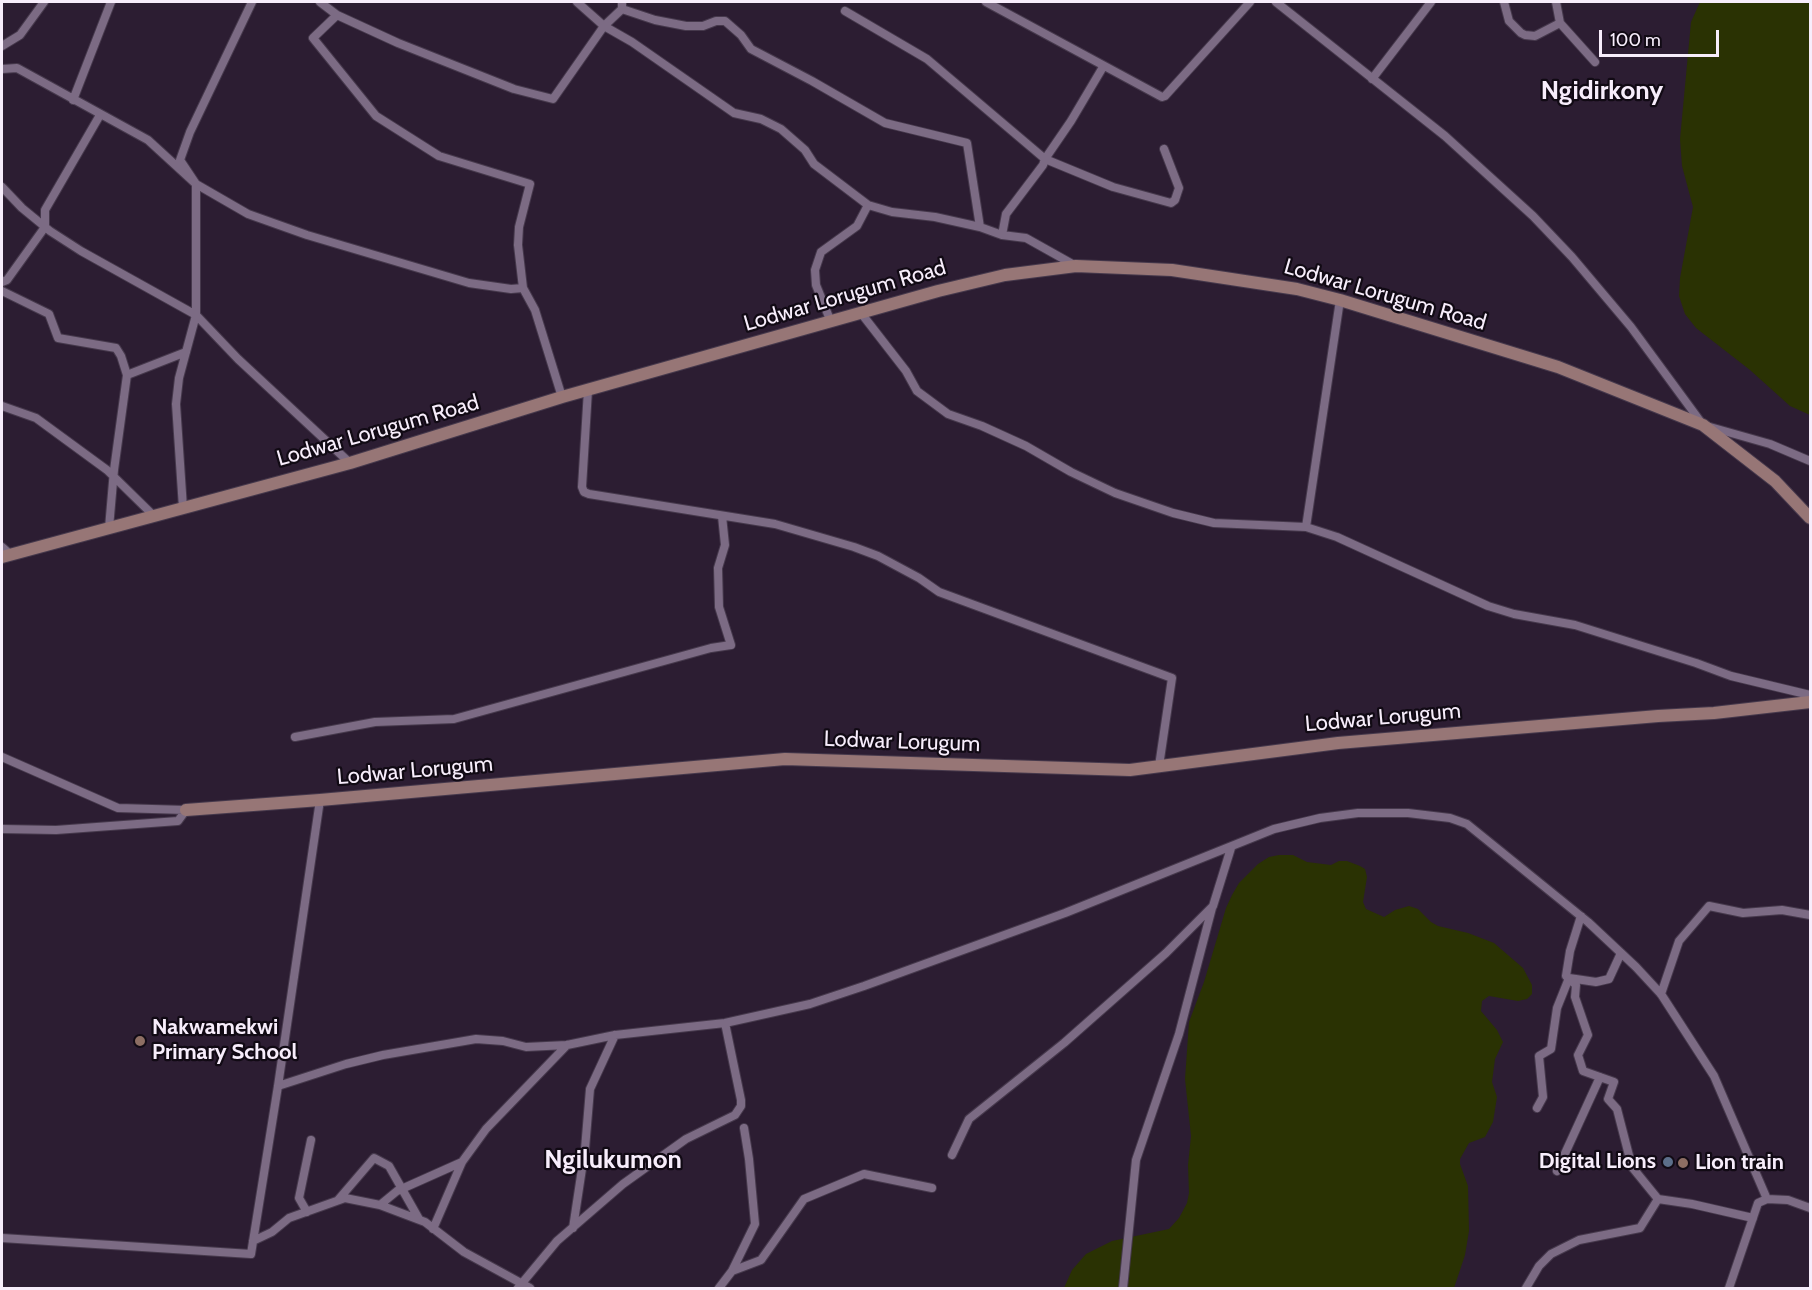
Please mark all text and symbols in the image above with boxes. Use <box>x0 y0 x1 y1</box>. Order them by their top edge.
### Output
scale bar <box>1602 18 1722 56</box>
text: 100 m <box>1610 29 1661 51</box>
district label: Ngidirkony <box>1541 75 1663 107</box>
street label: Lodwar Lorugum Road <box>1281 253 1489 337</box>
street label: Lodwar Lorugum Road <box>741 254 949 338</box>
street label: Lodwar Lorugum Road <box>274 389 482 473</box>
street label: Lodwar Lorugum <box>1304 698 1462 738</box>
street label: Lodwar Lorugum <box>823 726 981 758</box>
street label: Lodwar Lorugum <box>336 751 494 791</box>
place label: Nakwamekwi Primary School <box>152 1015 297 1066</box>
marker: Nakwamekwi Primary School <box>133 1034 147 1048</box>
district label: Ngilukumon <box>544 1144 682 1176</box>
place label: Digital Lions <box>1539 1149 1656 1175</box>
place label: Lion train <box>1695 1150 1784 1176</box>
marker: Digital Lions <box>1661 1155 1675 1169</box>
marker: Lion train <box>1676 1156 1690 1170</box>

